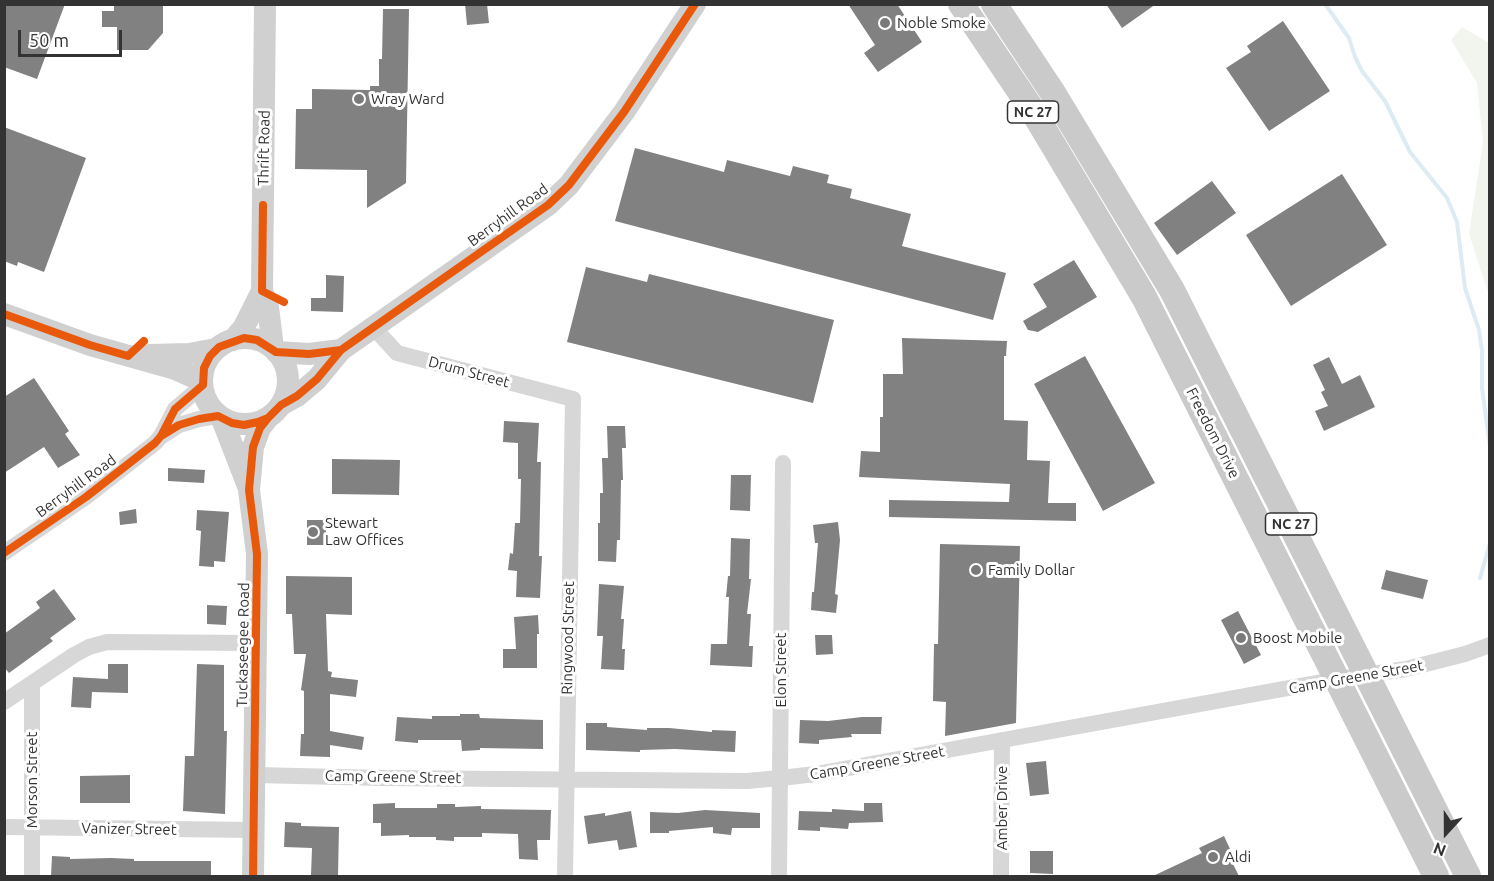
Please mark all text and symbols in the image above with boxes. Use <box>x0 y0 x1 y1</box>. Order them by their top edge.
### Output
place label: Noble Smoke <box>897 14 986 32</box>
marker: Noble Smoke <box>878 16 892 30</box>
scale bar <box>21 18 124 56</box>
text: 50 m <box>29 30 69 50</box>
place label: Wray Ward <box>371 90 444 108</box>
marker: Wray Ward <box>352 92 366 106</box>
road number: NC 27 <box>1008 101 1058 123</box>
street label: Thrift Road <box>254 110 274 186</box>
street label: Berryhill Road <box>464 180 552 250</box>
street label: Drum Street <box>427 353 511 391</box>
street label: Freedom Drive <box>1182 385 1244 481</box>
street label: Berryhill Road <box>32 451 120 521</box>
road number: NC 27 <box>1266 513 1316 535</box>
place label: Stewart Law Offices <box>325 514 404 549</box>
marker: Stewart Law Offices <box>306 525 320 539</box>
place label: Family Dollar <box>988 561 1075 579</box>
marker: Family Dollar <box>969 563 983 577</box>
street label: Ringwood Street <box>558 581 578 695</box>
street label: Tuckaseegee Road <box>233 582 253 708</box>
place label: Boost Mobile <box>1253 629 1342 647</box>
marker: Boost Mobile <box>1234 631 1248 645</box>
street label: Elon Street <box>772 633 790 707</box>
street label: Camp Greene Street <box>1287 656 1425 698</box>
street label: Morson Street <box>23 732 41 828</box>
street label: Camp Greene Street <box>808 742 946 784</box>
street label: Amber Drive <box>993 766 1011 850</box>
street label: Camp Greene Street <box>325 767 461 787</box>
north arrow <box>1416 803 1476 863</box>
street label: Vanizer Street <box>81 819 177 839</box>
text: N <box>1431 839 1448 860</box>
place label: Aldi <box>1225 848 1251 866</box>
marker: Aldi <box>1206 850 1220 864</box>

